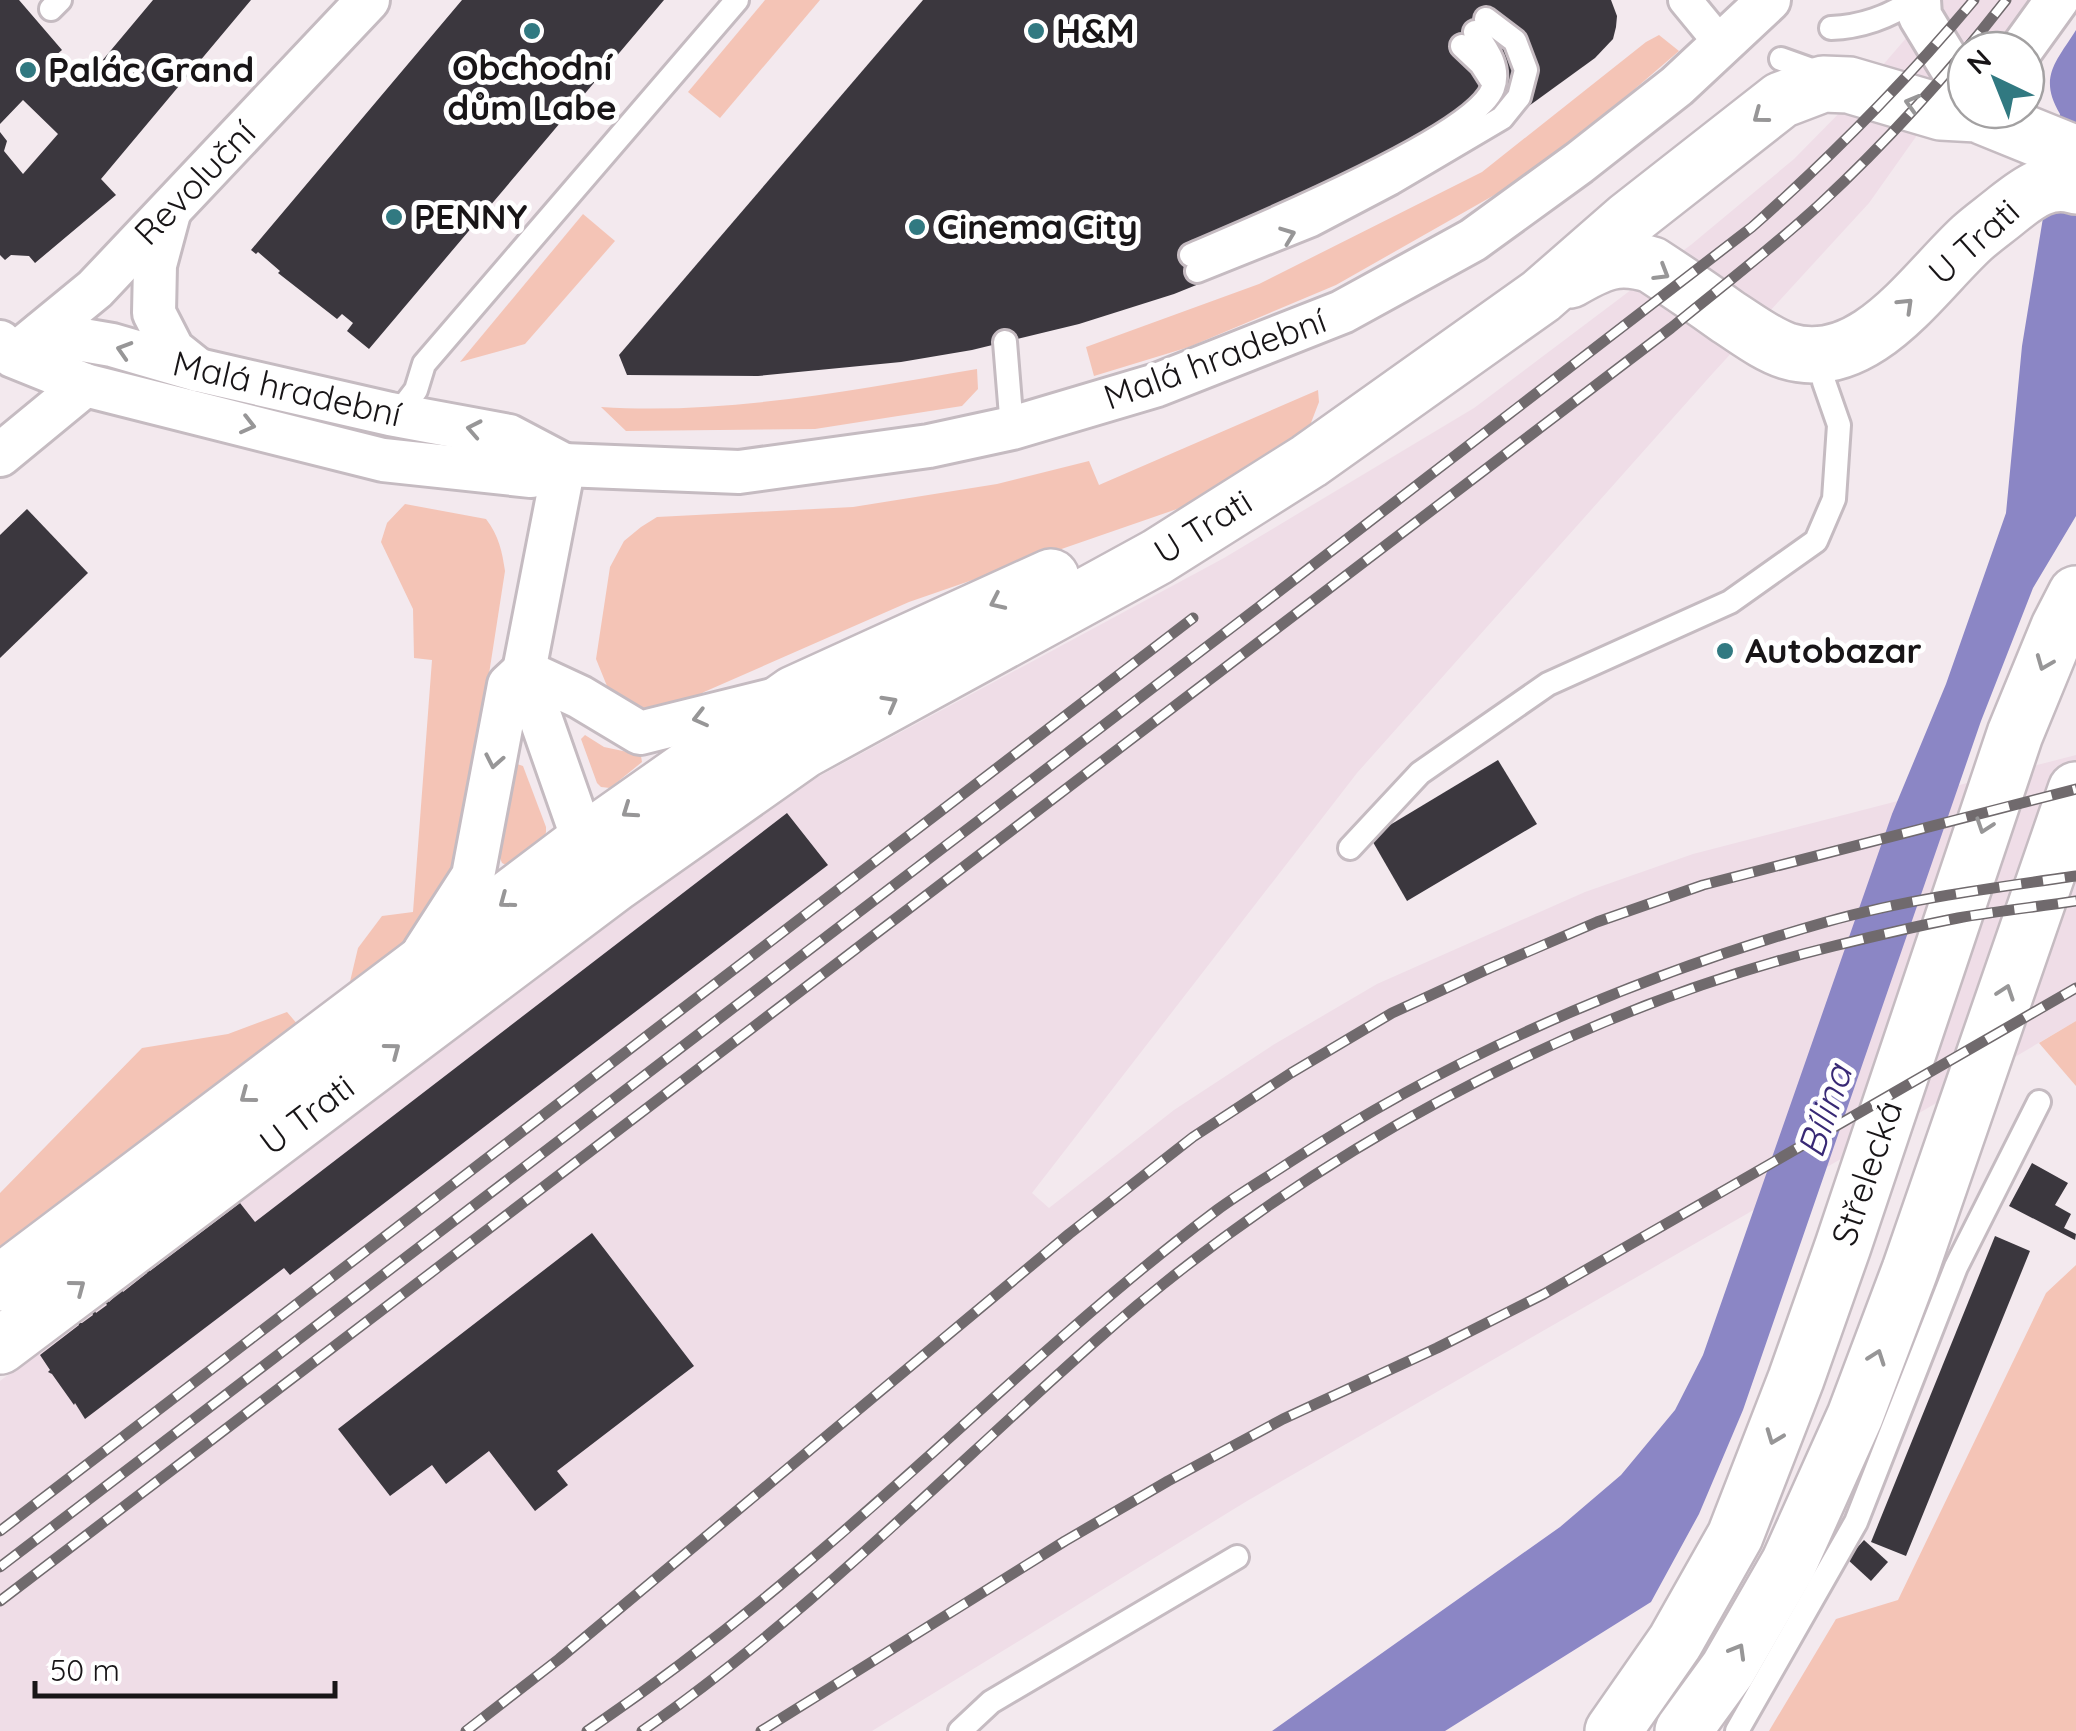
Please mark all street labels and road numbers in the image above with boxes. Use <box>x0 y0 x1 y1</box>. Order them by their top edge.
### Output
street label: Revoluční <box>124 111 265 254</box>
street label: U Trati <box>1919 189 2028 293</box>
street label: Malá hradební <box>1098 297 1332 419</box>
street label: Malá hradební <box>169 340 406 436</box>
street label: U Trati <box>1145 479 1260 573</box>
street label: U Trati <box>250 1064 362 1164</box>
street label: Střelecká <box>1821 1095 1911 1251</box>

